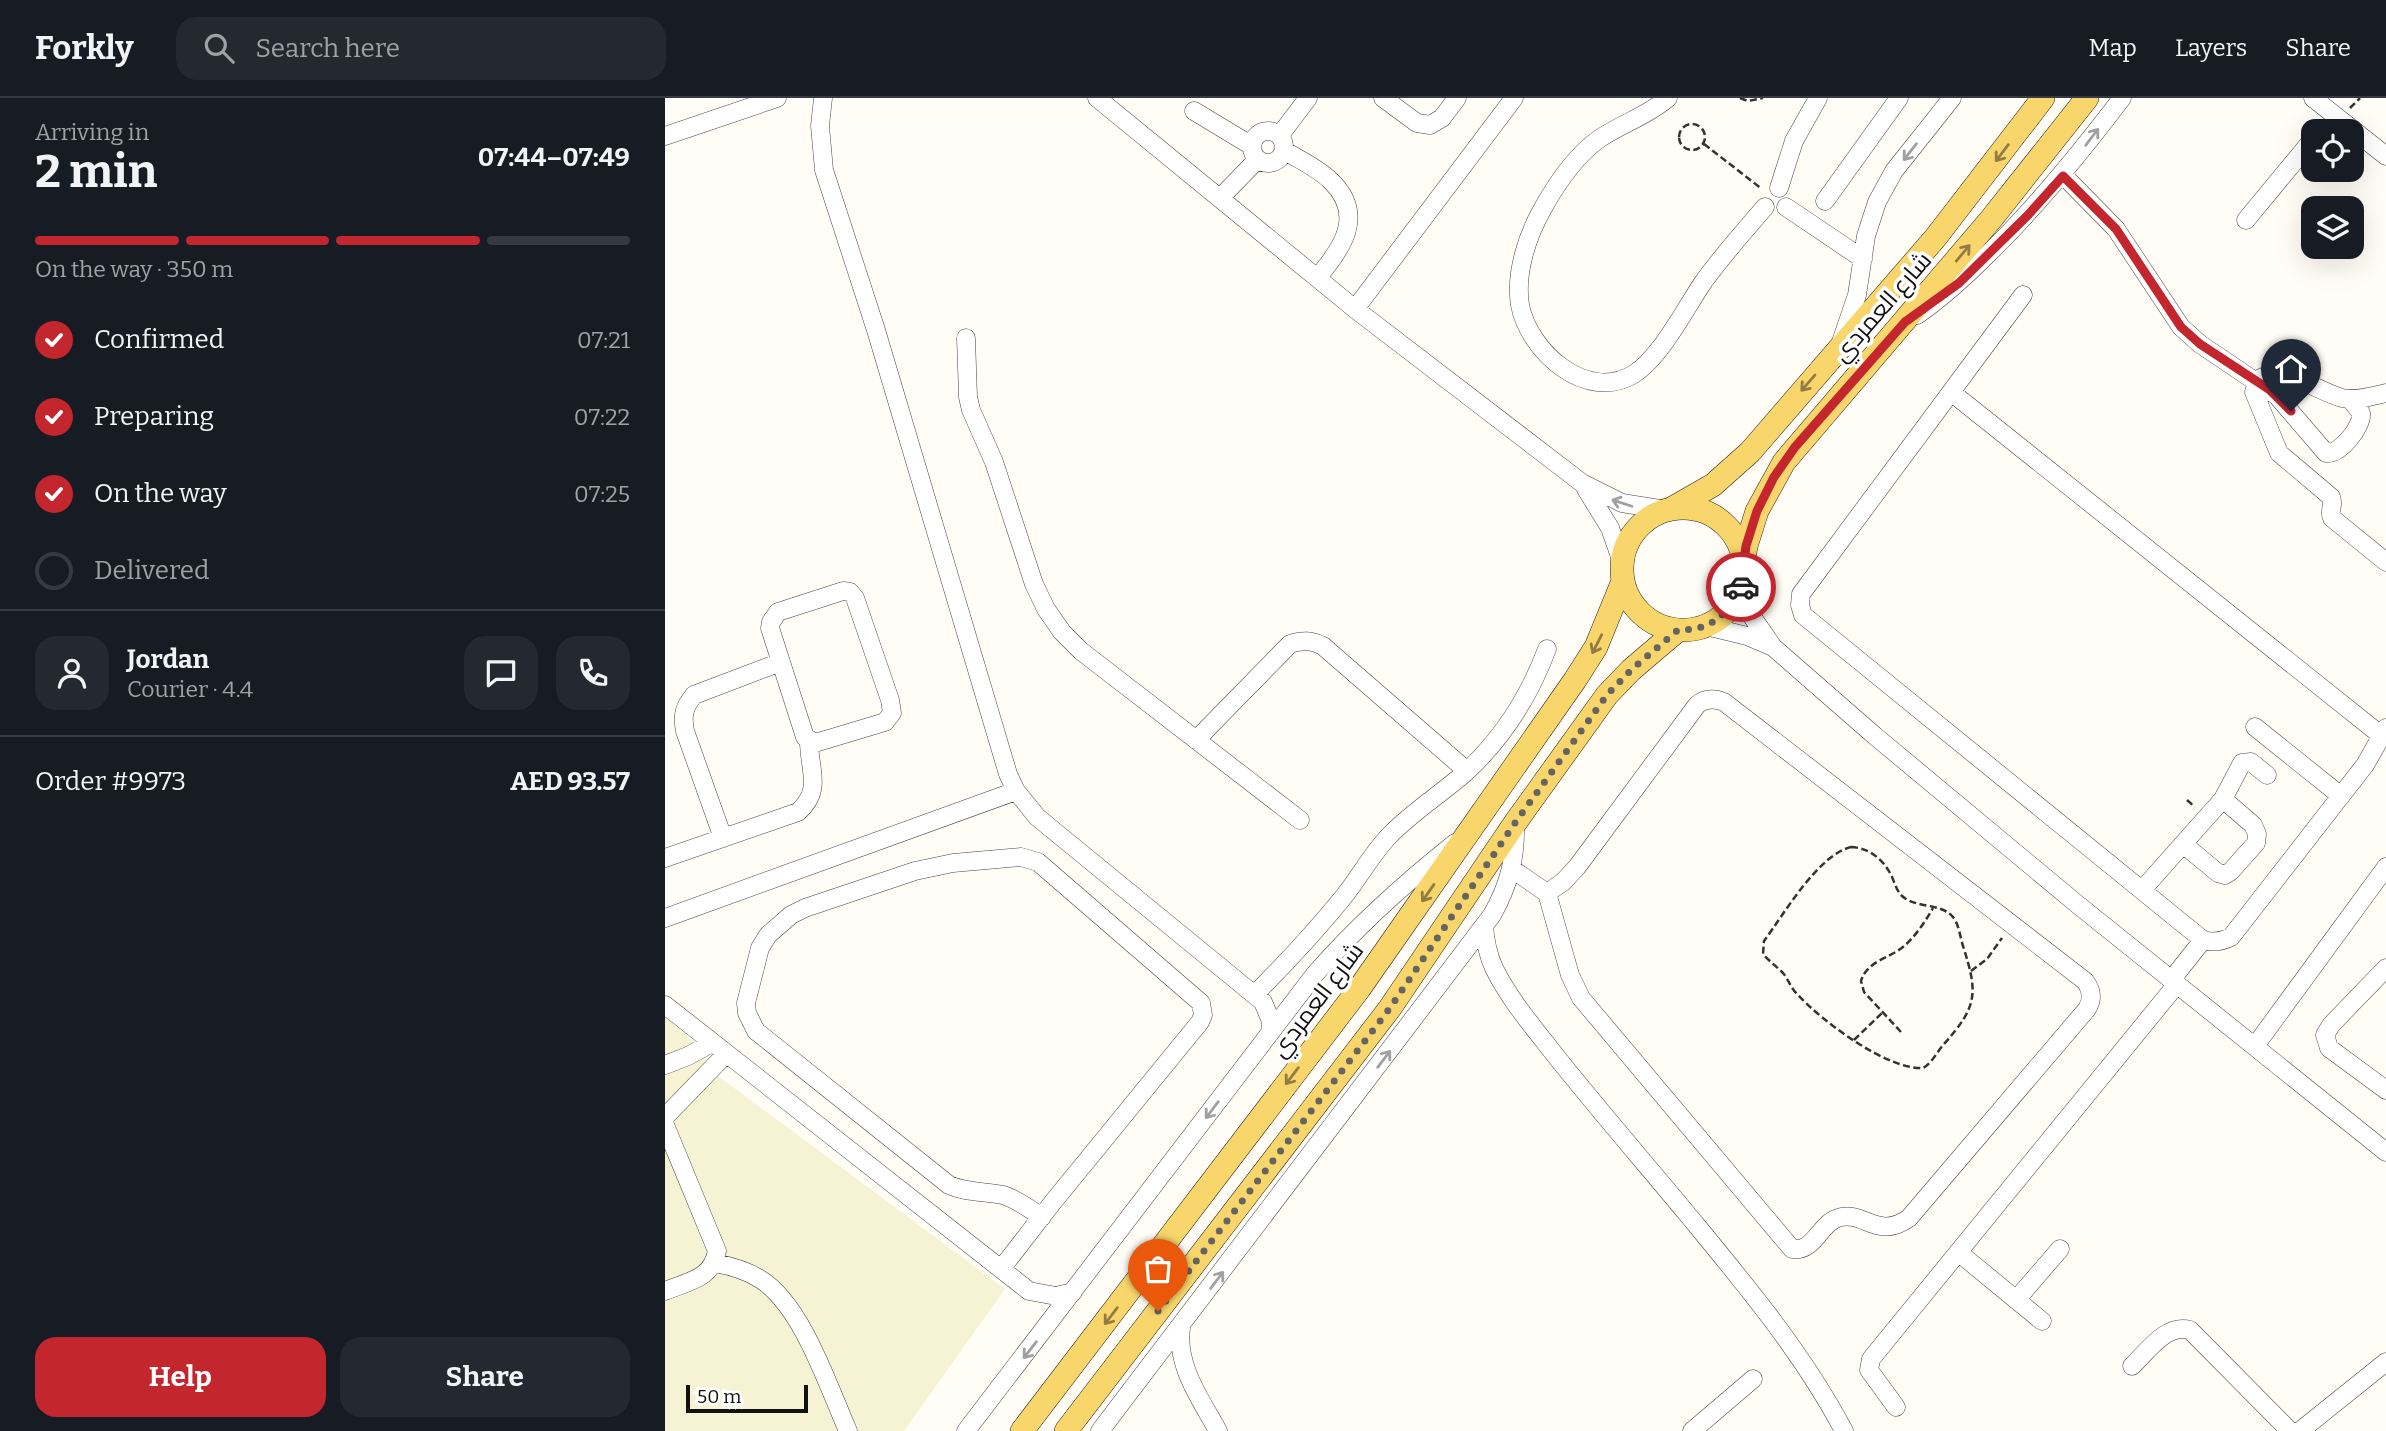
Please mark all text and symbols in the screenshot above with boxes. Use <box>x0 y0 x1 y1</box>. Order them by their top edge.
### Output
search box <box>176 17 666 80</box>
text: Forkly <box>35 28 134 68</box>
icon: search <box>200 29 238 67</box>
text: Search here <box>256 33 400 64</box>
text: Map <box>2089 34 2137 62</box>
text: Layers <box>2175 34 2247 62</box>
text: Share <box>2285 34 2351 62</box>
text: Arriving in <box>35 118 149 146</box>
map controls <box>2301 119 2364 259</box>
button: locate <box>2301 119 2364 182</box>
one-way arrow <box>2085 129 2100 147</box>
text: 07:44–07:49 <box>478 142 630 173</box>
one-way arrow <box>1902 142 1917 160</box>
one-way arrow <box>1995 143 2010 162</box>
text: 2 min <box>35 144 157 199</box>
button: layers <box>2301 196 2364 259</box>
one-way arrow <box>1955 244 1971 262</box>
street label: شارع العمردي <box>1827 246 1940 370</box>
text: On the way · 350 m <box>35 255 233 283</box>
icon: check <box>35 321 73 359</box>
text: Confirmed <box>94 324 224 355</box>
text: 07:21 <box>577 326 630 354</box>
pin <box>2261 339 2321 411</box>
icon: home <box>2272 350 2310 388</box>
one-way arrow <box>1800 374 1816 392</box>
icon: check <box>35 398 73 436</box>
text: Preparing <box>94 401 214 432</box>
text: 07:22 <box>574 403 630 431</box>
icon: check <box>35 475 73 513</box>
text: On the way <box>94 478 227 509</box>
text: 07:25 <box>574 480 630 508</box>
one-way arrow <box>1611 495 1633 508</box>
courier <box>1706 552 1776 622</box>
text: Delivered <box>94 555 209 586</box>
icon: car <box>1722 568 1760 606</box>
one-way arrow <box>1589 633 1603 654</box>
button: person <box>35 636 109 710</box>
button: chat <box>464 636 538 710</box>
button: phone <box>556 636 630 710</box>
text: Jordan <box>127 644 209 675</box>
text: Courier · 4.4 <box>127 675 253 703</box>
text: Order #9973 <box>35 766 186 797</box>
text: AED 93.57 <box>510 766 630 797</box>
one-way arrow <box>1421 883 1435 902</box>
street label: شارع العمردي <box>1265 937 1372 1065</box>
one-way arrow <box>1376 1051 1391 1069</box>
one-way arrow <box>1285 1066 1300 1085</box>
one-way arrow <box>1204 1100 1219 1118</box>
pin <box>1128 1239 1188 1311</box>
icon: bag <box>1139 1250 1177 1288</box>
one-way arrow <box>1209 1271 1224 1290</box>
one-way arrow <box>1103 1306 1118 1324</box>
button: Help <box>35 1337 326 1417</box>
button: Share <box>340 1337 630 1417</box>
one-way arrow <box>1022 1340 1037 1358</box>
scale bar <box>686 1382 809 1414</box>
text: 50 m <box>697 1385 741 1408</box>

